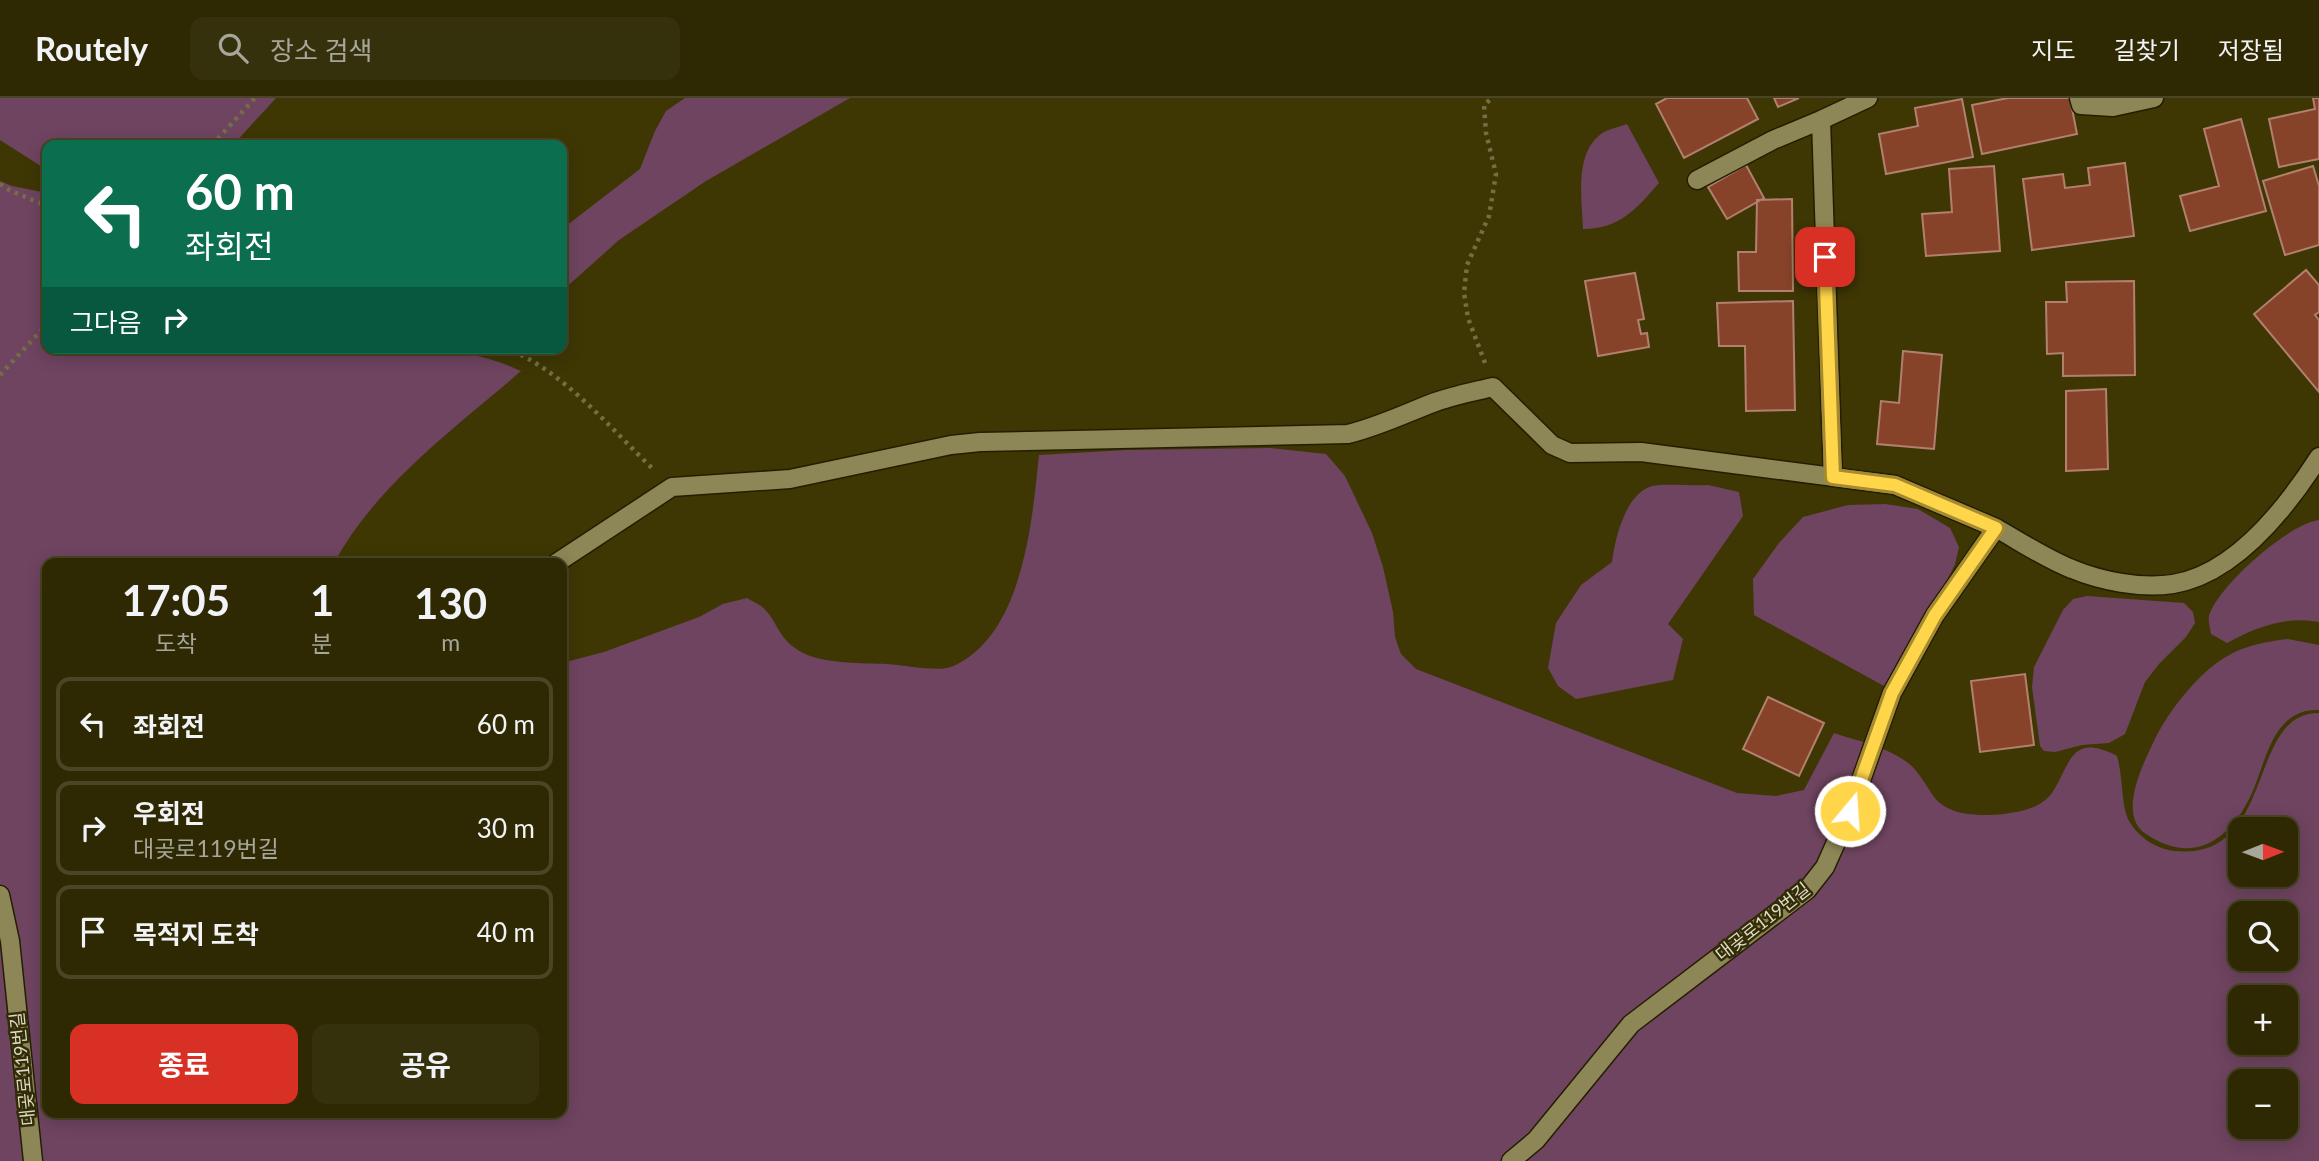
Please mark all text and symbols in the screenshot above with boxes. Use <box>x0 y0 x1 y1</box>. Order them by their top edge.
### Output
search box <box>190 17 680 80</box>
text: Routely <box>35 28 148 68</box>
icon: search <box>214 29 252 67</box>
text: 장소 검색 <box>270 34 372 66</box>
text: 지도 <box>2031 35 2076 64</box>
text: 길찾기 <box>2114 35 2180 64</box>
text: 저장됨 <box>2218 35 2284 64</box>
text: 60 m <box>185 162 295 220</box>
icon: left <box>70 168 161 259</box>
text: 좌회전 <box>185 226 273 265</box>
pin <box>1795 227 1855 287</box>
icon: arrive <box>1806 238 1844 276</box>
icon: right <box>156 301 194 339</box>
text: 그다음 <box>70 306 142 338</box>
text: 17:05 <box>122 575 230 625</box>
text: 1 <box>310 575 334 625</box>
text: 130 <box>414 578 487 628</box>
text: m <box>441 628 460 656</box>
text: 도착 <box>155 629 197 657</box>
text: 분 <box>311 629 333 657</box>
icon: left <box>74 705 112 743</box>
text: 60 m <box>477 708 535 740</box>
text: 좌회전 <box>133 710 205 742</box>
position arrow <box>1813 774 1887 848</box>
text: 우회전 <box>133 797 205 829</box>
icon: right <box>74 809 112 847</box>
text: 30 m <box>477 812 535 844</box>
north arrow <box>2228 817 2298 887</box>
map controls <box>2228 817 2298 1139</box>
text: 대곶로119번길 <box>133 834 279 862</box>
street label: 대곶로119번길 <box>1711 877 1814 965</box>
button: search <box>2228 901 2298 971</box>
icon: arrive <box>74 913 112 951</box>
text: 40 m <box>477 916 535 948</box>
text: 목적지 도착 <box>133 918 259 950</box>
button: + <box>2228 985 2298 1055</box>
street label: 대곶로119번길 <box>5 1011 39 1127</box>
button: 종료 <box>70 1024 298 1104</box>
button: 공유 <box>312 1024 539 1104</box>
button: − <box>2228 1069 2298 1139</box>

